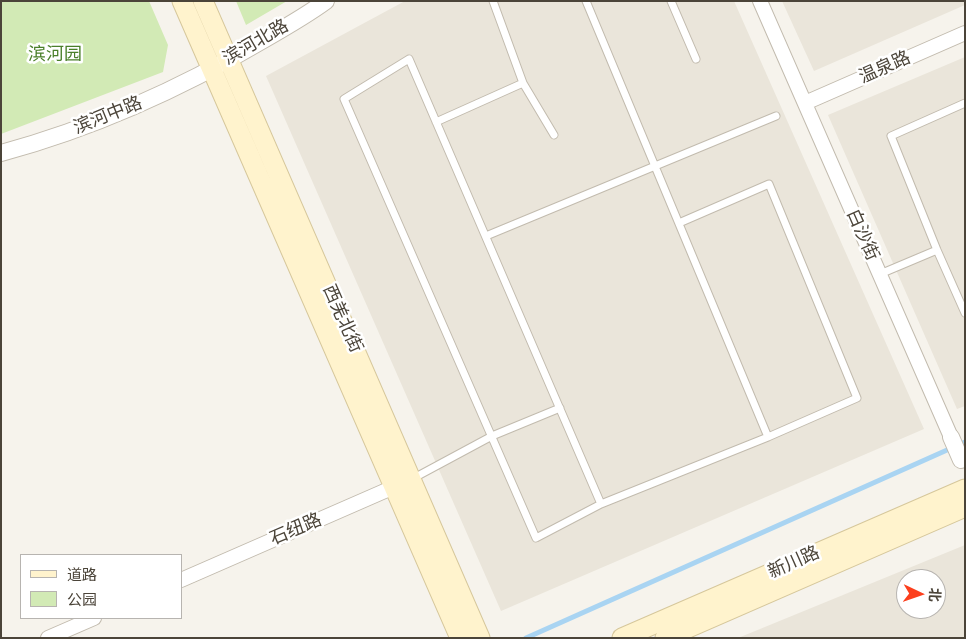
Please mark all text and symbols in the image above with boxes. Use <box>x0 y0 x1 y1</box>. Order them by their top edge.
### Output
street label: 滨河北路 <box>219 16 293 70</box>
park label: 滨河园 <box>28 44 82 66</box>
street label: 温泉路 <box>856 47 914 89</box>
street label: 滨河中路 <box>71 93 145 139</box>
street label: 白沙街 <box>841 206 883 264</box>
street label: 西羌北街 <box>317 282 367 356</box>
street label: 石纽路 <box>267 510 325 550</box>
street label: 新川路 <box>765 542 823 584</box>
legend <box>20 554 182 619</box>
text: 道路 <box>67 565 97 585</box>
north arrow <box>896 569 946 619</box>
text: 北 <box>926 587 944 602</box>
text: 公园 <box>67 590 97 610</box>

